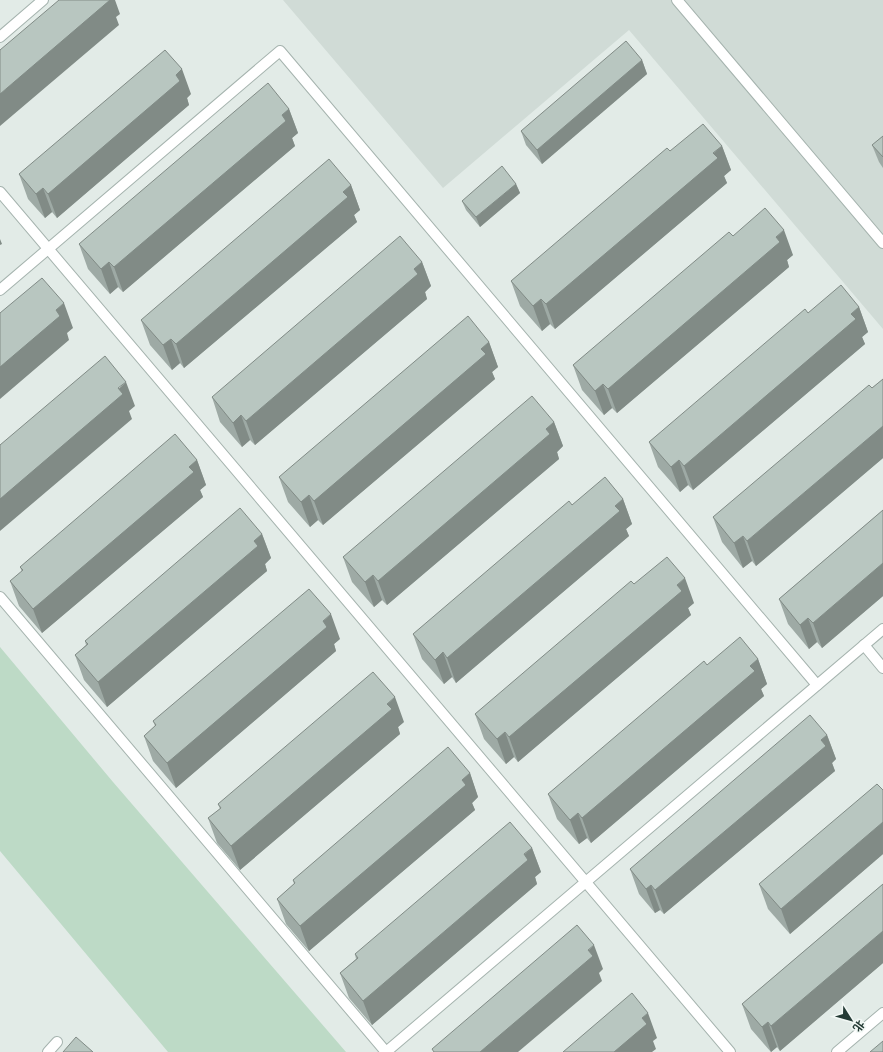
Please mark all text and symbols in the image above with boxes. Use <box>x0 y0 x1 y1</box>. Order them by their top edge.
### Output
north arrow <box>831 1000 871 1040</box>
text: 北 <box>850 1017 867 1034</box>

